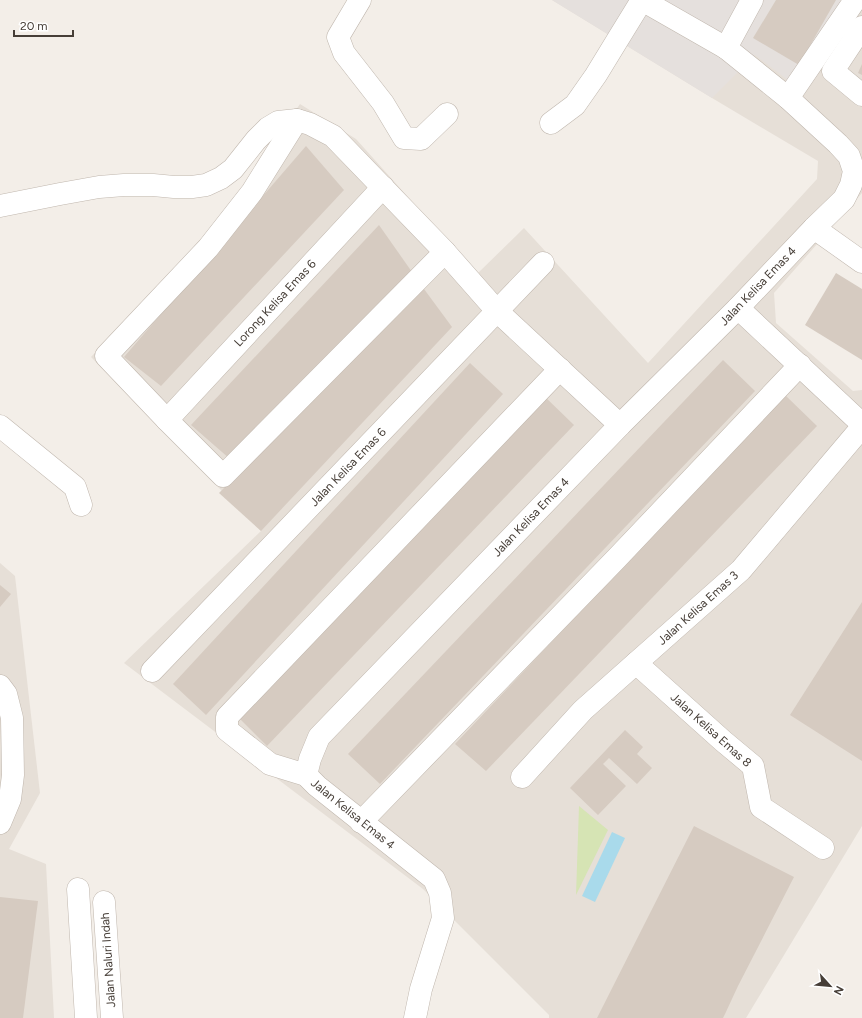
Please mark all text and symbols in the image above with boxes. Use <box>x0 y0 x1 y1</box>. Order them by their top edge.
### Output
scale bar <box>14 12 73 38</box>
text: 20 m <box>20 19 48 33</box>
street label: Jalan Kelisa Emas 4 <box>717 243 800 328</box>
street label: Lorong Kelisa Emas 6 <box>231 257 319 349</box>
street label: Jalan Kelisa Emas 6 <box>307 425 389 509</box>
street label: Jalan Kelisa Emas 4 <box>490 474 573 559</box>
street label: Jalan Kelisa Emas 3 <box>655 568 741 648</box>
street label: Jalan Kelisa Emas 8 <box>668 690 754 770</box>
street label: Jalan Kelisa Emas 4 <box>308 776 398 853</box>
street label: Jalan Naluri Indah <box>98 912 118 1008</box>
north arrow <box>810 966 850 1006</box>
text: N <box>831 984 846 997</box>

